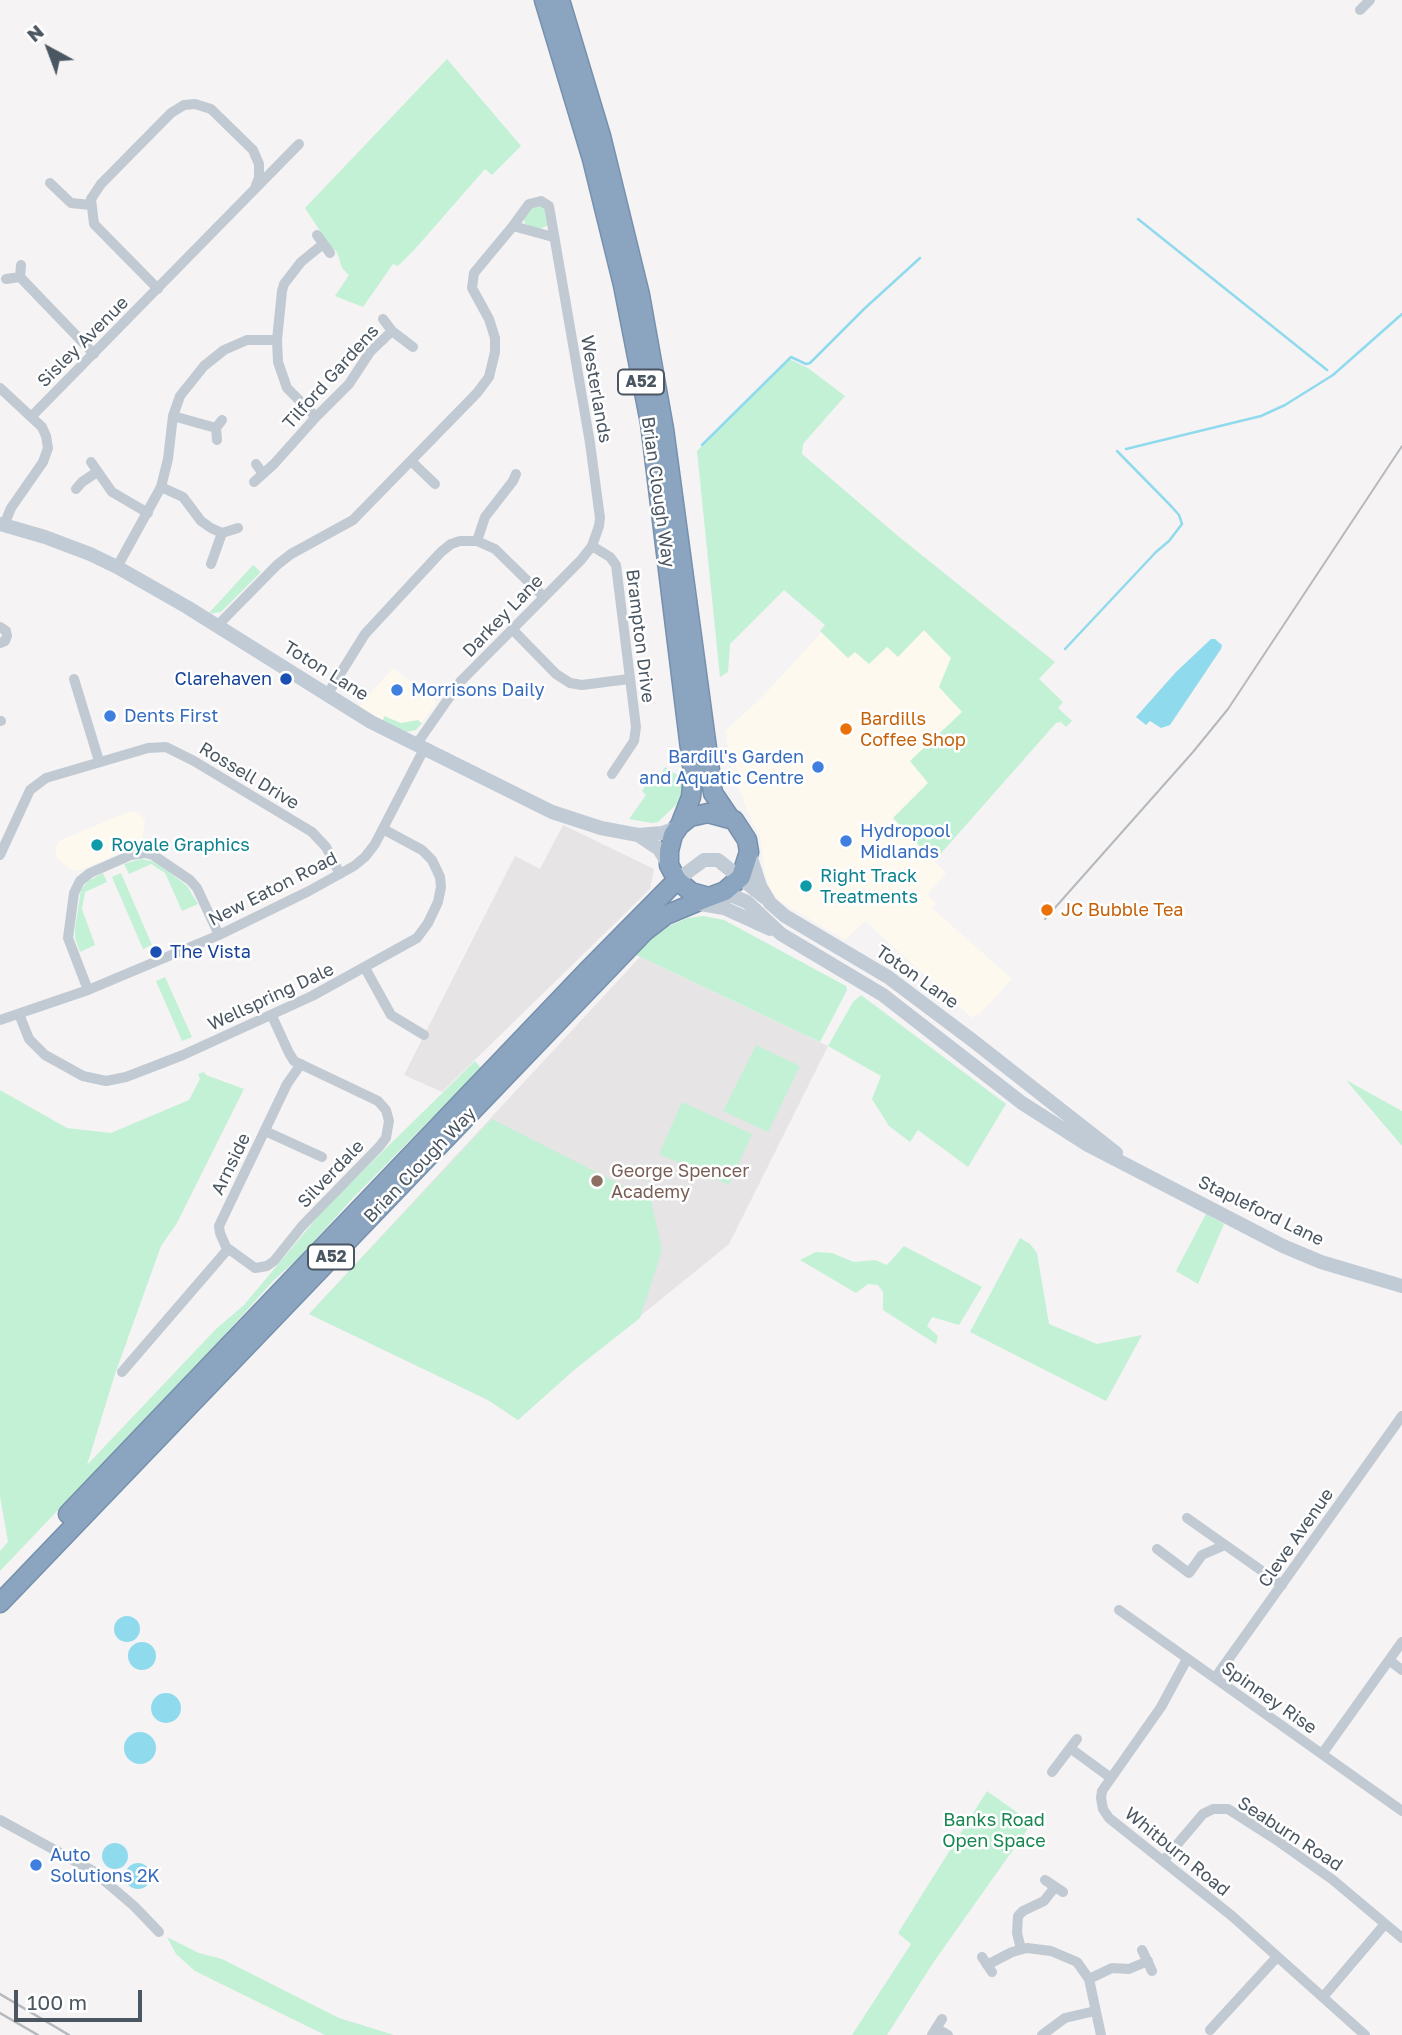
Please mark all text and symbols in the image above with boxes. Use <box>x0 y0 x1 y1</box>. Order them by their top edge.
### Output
north arrow <box>14 14 84 84</box>
text: N <box>22 19 48 46</box>
street label: Sisley Avenue <box>33 292 133 392</box>
street label: Tilford Gardens <box>279 320 383 434</box>
street label: Westerlands <box>576 334 616 444</box>
road number: A52 <box>618 370 664 394</box>
street label: Brian Clough Way <box>637 415 679 569</box>
street label: Brampton Drive <box>621 568 659 704</box>
street label: Darkey Lane <box>458 570 548 662</box>
street label: Toton Lane <box>280 636 372 706</box>
place label: Clarehaven <box>174 668 272 690</box>
marker: Clarehaven <box>278 671 294 687</box>
place label: Morrisons Daily <box>411 679 545 701</box>
marker: Morrisons Daily <box>389 682 405 698</box>
place label: Dents First <box>124 705 218 727</box>
marker: Dents First <box>102 708 118 724</box>
place label: Bardills Coffee Shop <box>860 708 966 750</box>
marker: Bardills Coffee Shop <box>838 721 854 737</box>
street label: Rossell Drive <box>195 738 303 814</box>
place label: Bardill's Garden and Aquatic Centre <box>639 746 804 788</box>
marker: Bardill's Garden and Aquatic Centre <box>810 759 826 775</box>
place label: Hydropool Midlands <box>860 820 951 862</box>
marker: Hydropool Midlands <box>838 833 854 849</box>
place label: Royale Graphics <box>111 834 250 856</box>
marker: Royale Graphics <box>89 837 105 853</box>
street label: New Eaton Road <box>205 847 341 931</box>
place label: Right Track Treatments <box>820 865 918 908</box>
marker: Right Track Treatments <box>798 878 814 894</box>
place label: JC Bubble Tea <box>1061 899 1183 921</box>
marker: JC Bubble Tea <box>1039 902 1055 918</box>
place label: The Vista <box>170 941 251 963</box>
street label: Toton Lane <box>871 941 963 1013</box>
marker: The Vista <box>148 944 164 960</box>
street label: Wellspring Dale <box>205 958 337 1036</box>
street label: Brian Clough Way <box>359 1103 481 1227</box>
street label: Arnside <box>207 1130 255 1198</box>
street label: Silverdale <box>293 1136 369 1212</box>
place label: George Spencer Academy <box>611 1160 749 1202</box>
street label: Stapleford Lane <box>1195 1171 1327 1251</box>
marker: George Spencer Academy <box>589 1173 605 1189</box>
road number: A52 <box>308 1245 354 1270</box>
street label: Cleve Avenue <box>1254 1484 1338 1592</box>
street label: Spinney Rise <box>1217 1657 1321 1739</box>
street label: Seaburn Road <box>1233 1792 1347 1876</box>
street label: Whitburn Road <box>1120 1803 1234 1901</box>
park label: Banks Road Open Space <box>942 1809 1046 1852</box>
place label: Auto Solutions 2K <box>50 1844 160 1886</box>
marker: Auto Solutions 2K <box>28 1857 44 1873</box>
scale bar <box>18 1976 145 2020</box>
text: 100 m <box>27 1989 87 2015</box>

